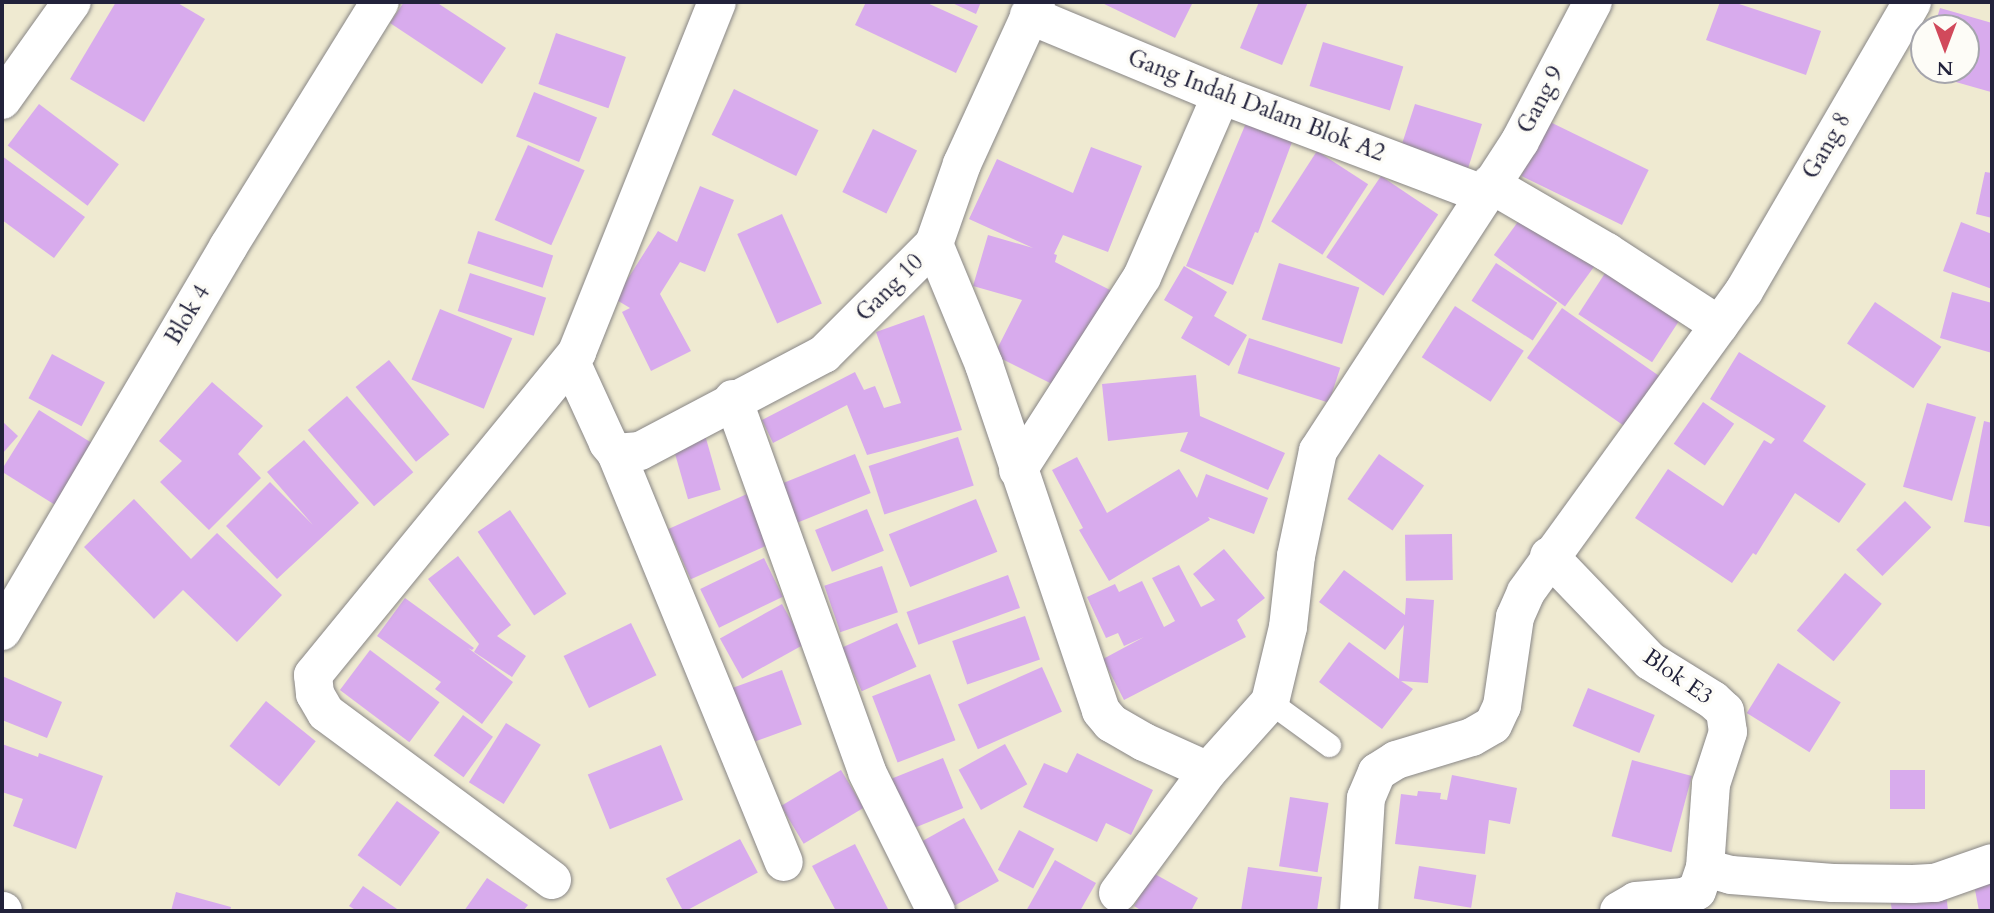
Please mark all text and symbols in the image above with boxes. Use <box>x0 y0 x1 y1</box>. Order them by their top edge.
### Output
north arrow <box>1910 14 1980 84</box>
street label: Gang Indah Dalam Blok A2 <box>1124 44 1388 168</box>
text: N <box>1937 55 1953 81</box>
street label: Gang 9 <box>1512 62 1570 138</box>
street label: Gang 8 <box>1797 108 1857 184</box>
street label: Gang 10 <box>851 249 929 327</box>
street label: Blok 4 <box>160 280 216 350</box>
street label: Blok E3 <box>1638 643 1718 711</box>

